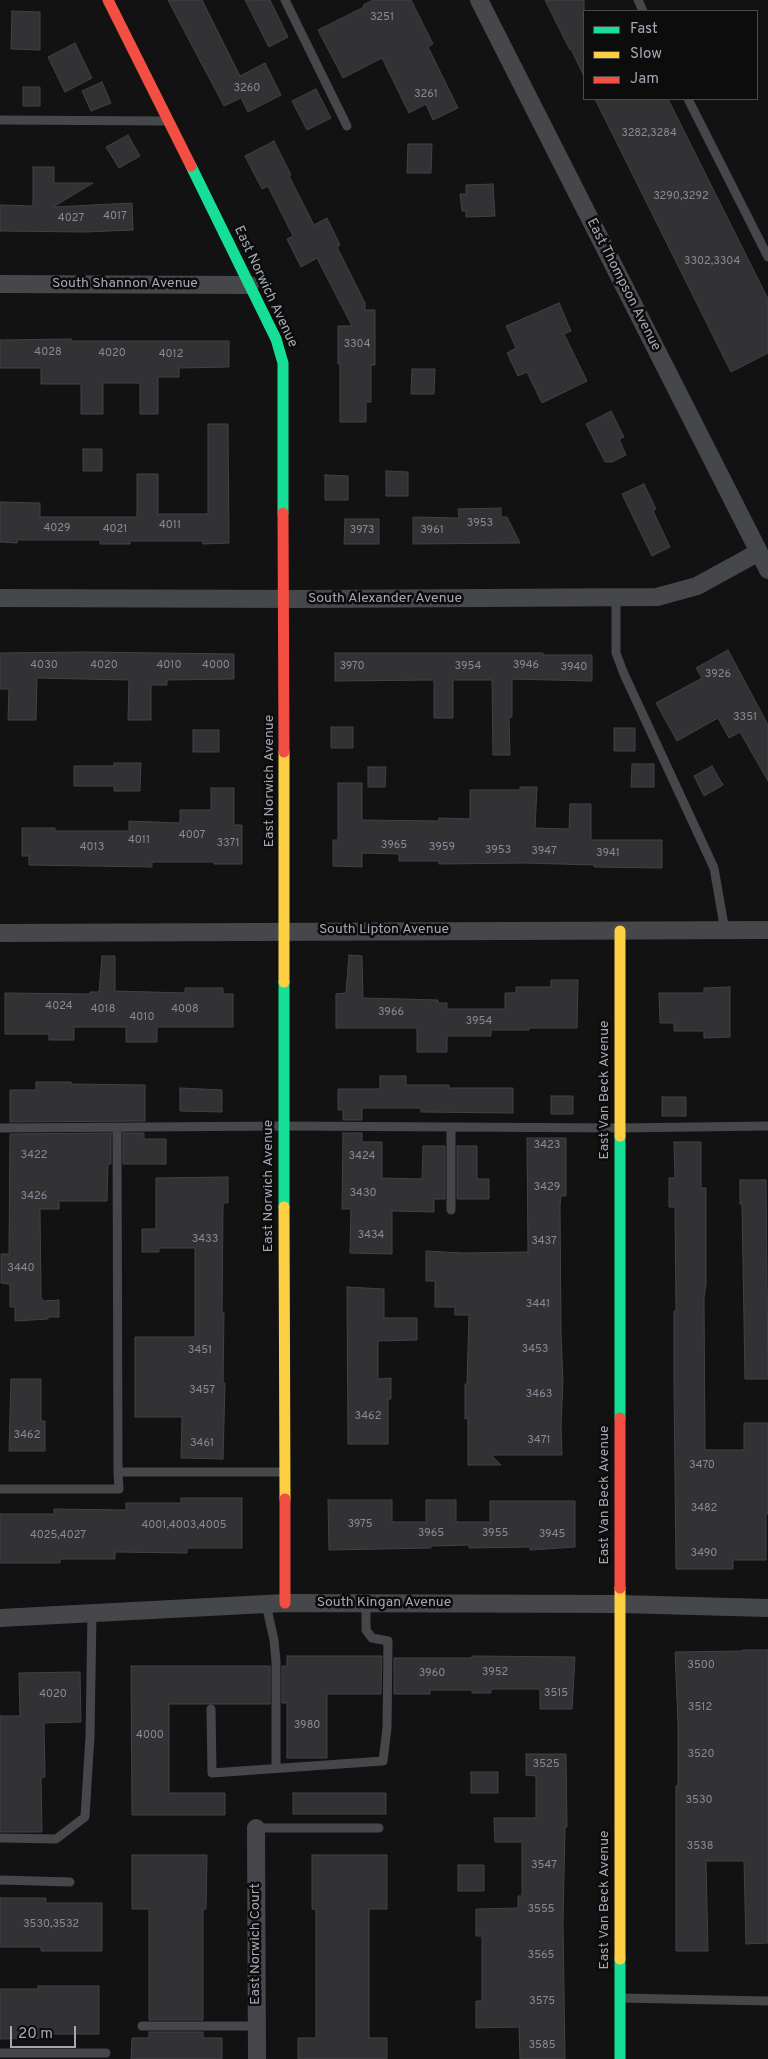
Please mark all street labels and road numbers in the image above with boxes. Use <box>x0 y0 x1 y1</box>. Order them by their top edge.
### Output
street label: East Thompson Avenue <box>582 216 664 354</box>
street label: East Norwich Avenue <box>229 223 301 351</box>
street label: South Shannon Avenue <box>52 276 198 292</box>
street label: South Alexander Avenue <box>308 591 462 607</box>
street label: East Norwich Avenue <box>262 715 278 847</box>
street label: South Lipton Avenue <box>319 922 449 938</box>
street label: East Van Beck Avenue <box>597 1020 613 1160</box>
street label: East Norwich Avenue <box>261 1120 277 1252</box>
street label: East Van Beck Avenue <box>597 1425 613 1565</box>
street label: South Kingan Avenue <box>317 1595 451 1611</box>
street label: East Van Beck Avenue <box>597 1830 613 1970</box>
street label: East Norwich Court <box>248 1883 264 2005</box>

